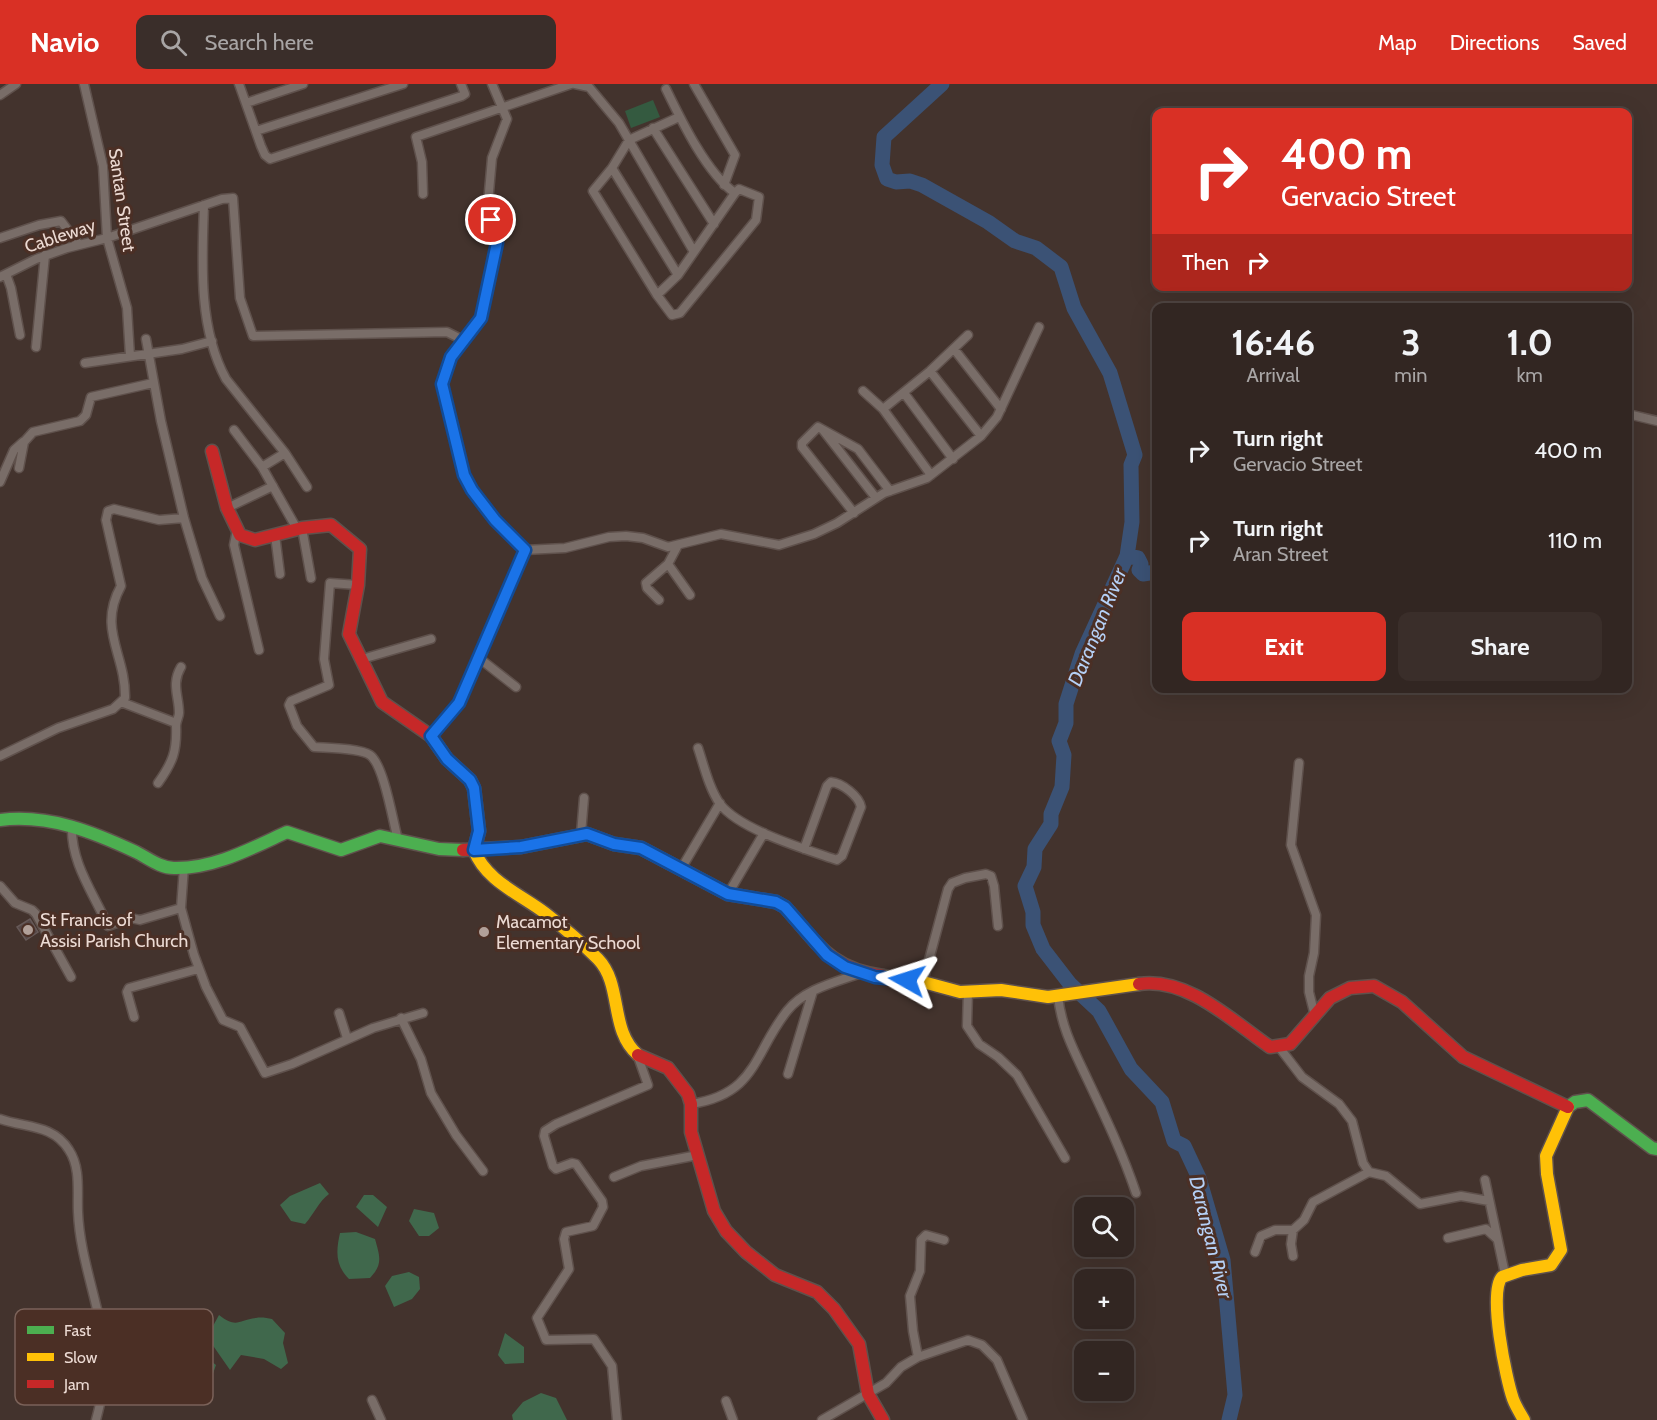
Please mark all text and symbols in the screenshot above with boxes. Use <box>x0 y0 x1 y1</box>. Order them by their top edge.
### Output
search box <box>136 15 556 69</box>
text: Navio <box>30 25 100 59</box>
icon: search <box>157 26 190 59</box>
text: Search here <box>205 29 314 56</box>
text: Map <box>1378 30 1417 55</box>
text: Directions <box>1450 30 1539 55</box>
text: Saved <box>1572 30 1627 55</box>
text: 400 m <box>1281 128 1412 180</box>
icon: right <box>1182 132 1260 210</box>
street label: Santan Street <box>104 147 140 253</box>
text: Gervacio Street <box>1281 180 1456 213</box>
pin <box>465 194 516 245</box>
icon: arrive <box>474 203 507 236</box>
street label: Cableway <box>22 214 98 258</box>
icon: right <box>1241 246 1274 279</box>
text: Then <box>1182 249 1229 276</box>
text: 16:46 <box>1231 320 1315 364</box>
text: 3 <box>1401 320 1421 364</box>
text: 1.0 <box>1506 320 1553 364</box>
text: Arrival <box>1247 363 1300 387</box>
text: min <box>1394 363 1427 387</box>
text: km <box>1516 363 1543 387</box>
text: Turn right <box>1233 425 1323 452</box>
icon: right <box>1182 434 1215 467</box>
text: 400 m <box>1534 437 1602 464</box>
text: Gervacio Street <box>1233 452 1362 476</box>
text: Turn right <box>1233 515 1323 542</box>
icon: right <box>1182 524 1215 557</box>
text: 110 m <box>1548 527 1602 554</box>
text: Aran Street <box>1233 542 1328 566</box>
water label: Darangan River <box>1062 564 1132 689</box>
button: Exit <box>1182 612 1386 681</box>
button: Share <box>1398 612 1602 681</box>
place label: St Francis of Assisi Parish Church <box>40 909 188 952</box>
place label: Macamot Elementary School <box>496 911 641 954</box>
marker: St Francis of Assisi Parish Church <box>21 923 35 937</box>
marker: Macamot Elementary School <box>477 925 491 939</box>
position arrow <box>875 948 939 1012</box>
water label: Darangan River <box>1184 1173 1238 1301</box>
map controls <box>1074 1197 1134 1401</box>
button: search <box>1074 1197 1134 1257</box>
button: + <box>1074 1269 1134 1329</box>
legend <box>15 1309 213 1405</box>
text: Fast <box>64 1321 92 1340</box>
button: − <box>1074 1341 1134 1401</box>
text: Slow <box>64 1348 98 1367</box>
text: Jam <box>63 1375 90 1394</box>

